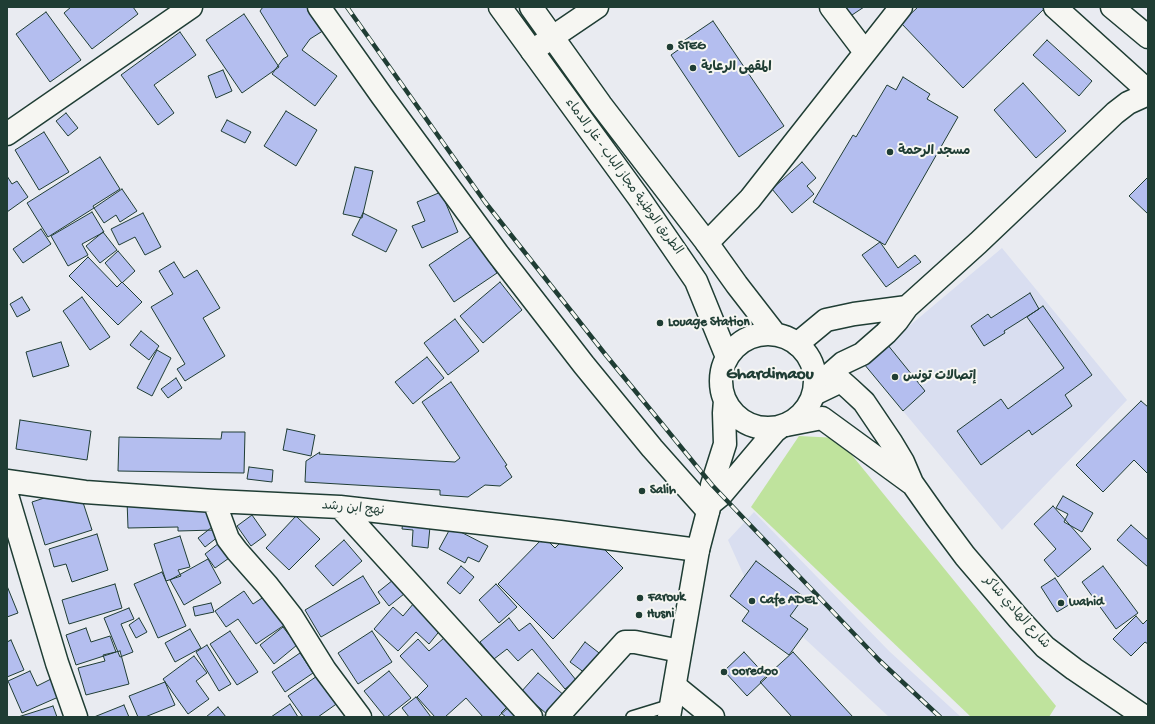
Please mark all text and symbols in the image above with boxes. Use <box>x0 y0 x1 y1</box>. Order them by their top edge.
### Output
place label: STEG <box>678 39 705 55</box>
marker: STEG <box>665 42 675 52</box>
place label: المقهى الرعاية <box>701 60 772 76</box>
marker: المقهى الرعاية <box>688 63 698 73</box>
street label: الطريق الوطنية مجاز الباب - غار الدماء <box>561 96 685 258</box>
place label: مسجد الرحمة <box>898 144 970 160</box>
marker: مسجد الرحمة <box>885 147 895 157</box>
place label: Louage Station <box>668 315 750 331</box>
marker: Louage Station <box>655 318 665 328</box>
district label: Ghardimaou <box>726 365 814 385</box>
place label: إتصالات تونس <box>903 369 976 385</box>
marker: إتصالات تونس <box>890 372 900 382</box>
place label: Salih <box>650 483 676 499</box>
marker: Salih <box>637 486 647 496</box>
street label: نهج ابن رشد <box>321 498 385 520</box>
street label: شارع الهادي شاكر <box>979 573 1053 653</box>
place label: Farouk <box>648 590 685 606</box>
marker: Farouk <box>635 593 645 603</box>
place label: Cafe ADEL <box>760 593 817 609</box>
place label: wahid <box>1069 595 1104 611</box>
marker: Cafe ADEL <box>747 596 757 606</box>
marker: wahid <box>1056 598 1066 608</box>
place label: Husni <box>647 607 674 623</box>
marker: Husni <box>634 610 644 620</box>
place label: ooredoo <box>732 664 778 680</box>
marker: ooredoo <box>719 667 729 677</box>

